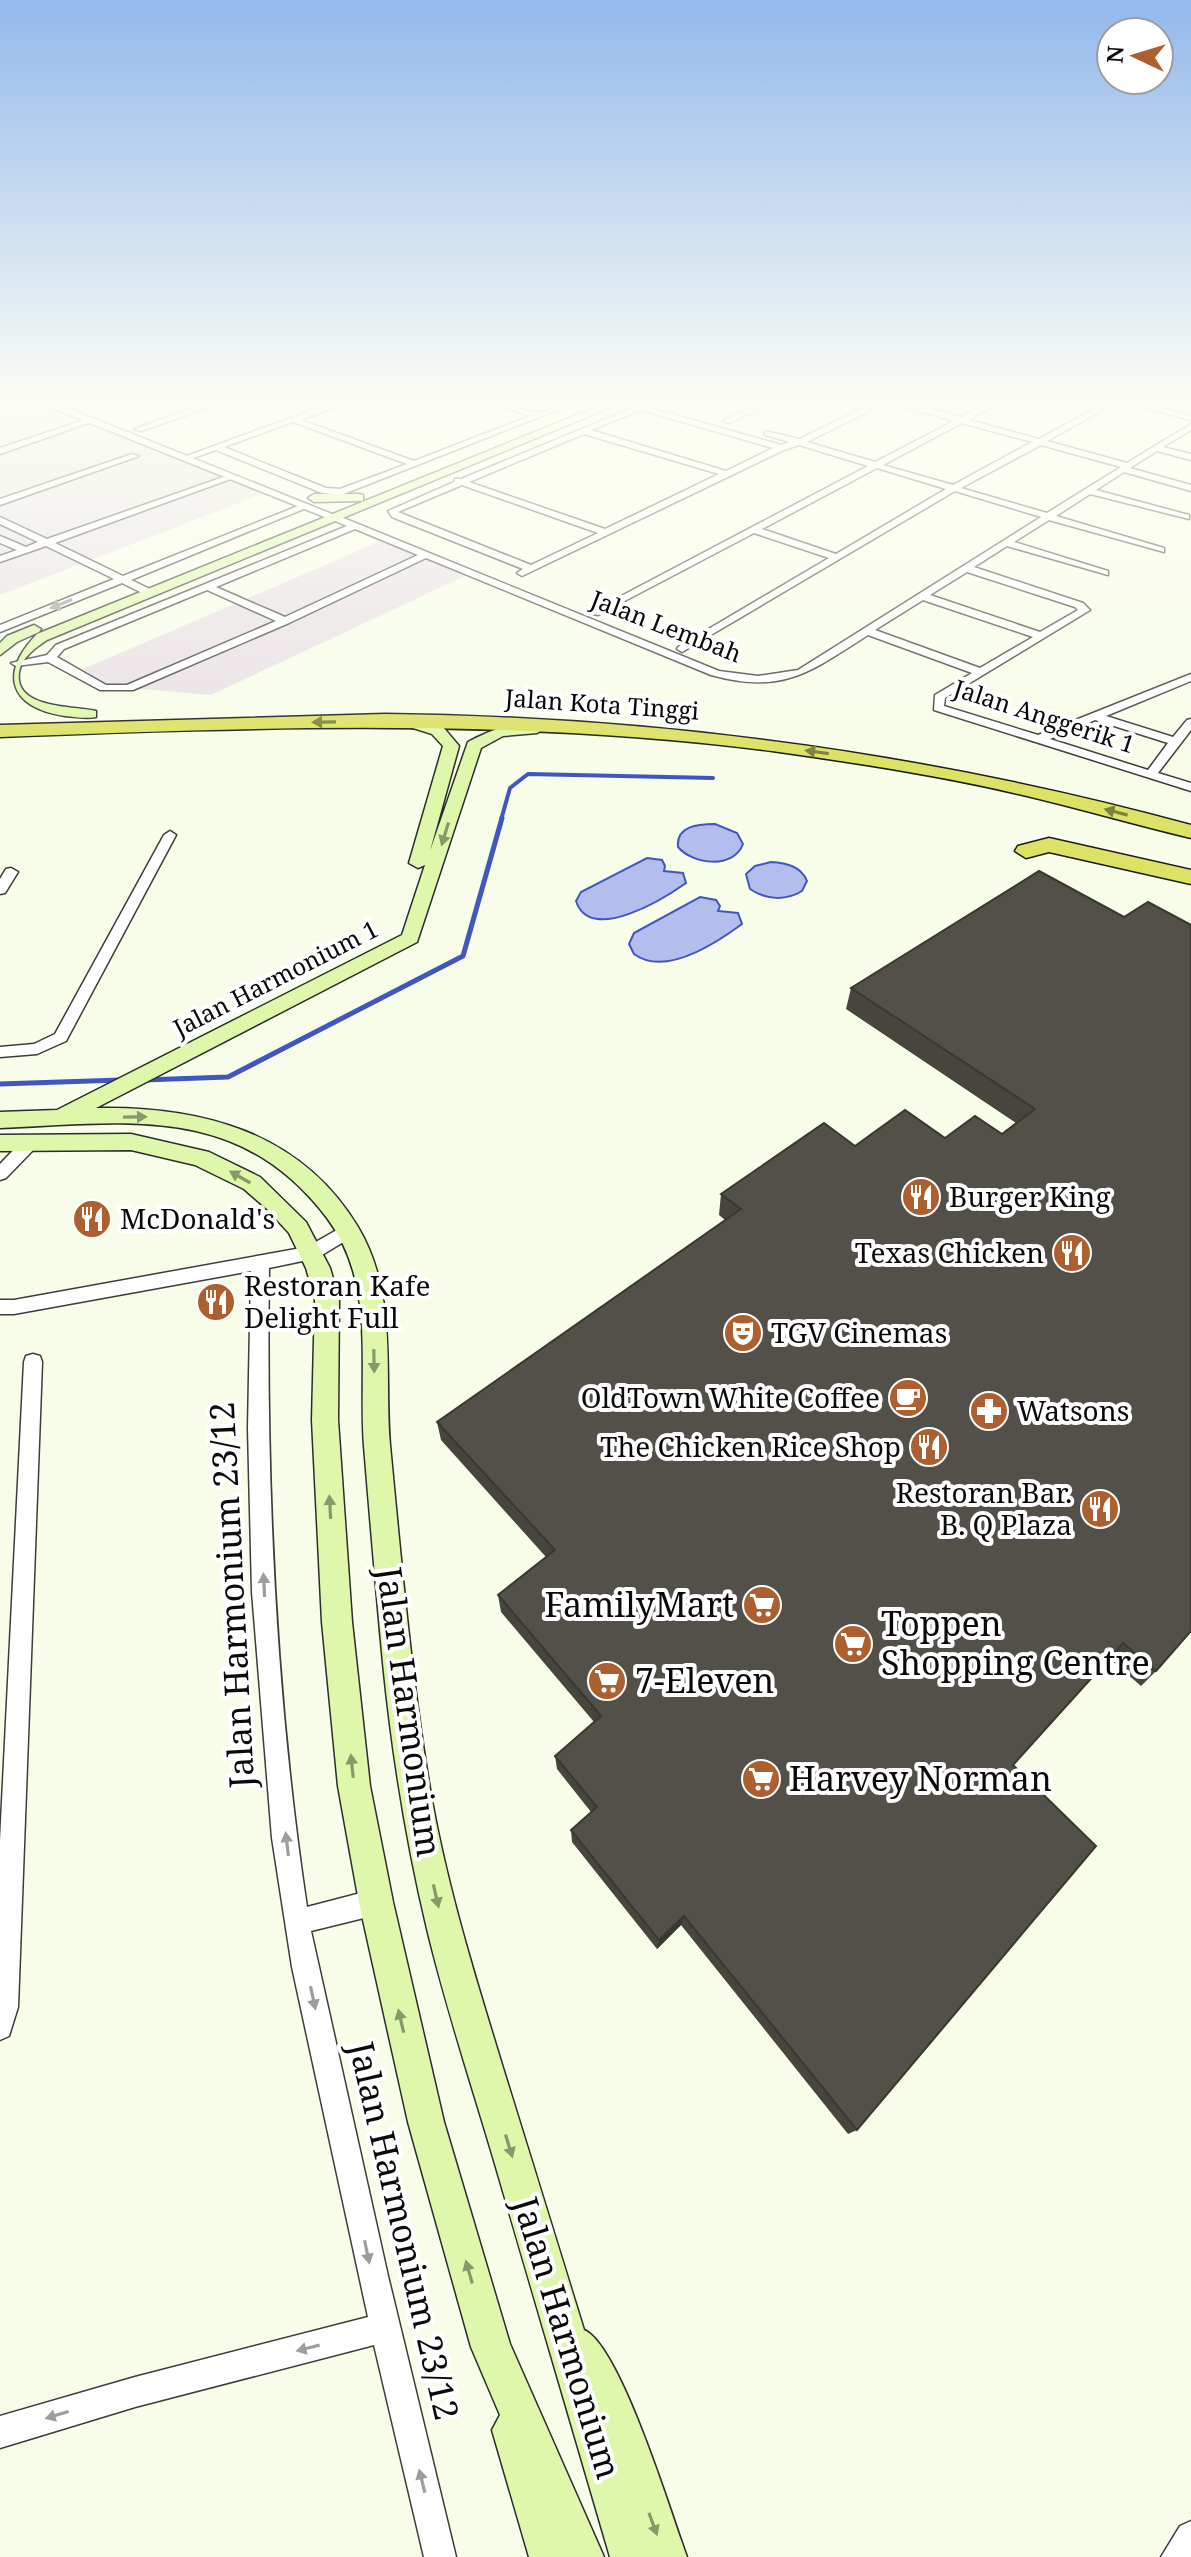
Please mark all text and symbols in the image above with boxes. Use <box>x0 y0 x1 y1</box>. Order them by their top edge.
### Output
north arrow <box>1095 16 1175 96</box>
text: N <box>1098 45 1130 64</box>
street label: Jalan Lembah <box>586 581 747 669</box>
one-way arrow <box>49 598 73 611</box>
street label: Jalan Anggerik 1 <box>949 670 1139 760</box>
street label: Jalan Kota Tinggi <box>503 680 701 727</box>
one-way arrow <box>311 715 336 728</box>
one-way arrow <box>804 745 829 758</box>
one-way arrow <box>1103 805 1127 818</box>
one-way arrow <box>438 822 450 846</box>
street label: Jalan Harmonium 1 <box>166 912 383 1044</box>
one-way arrow <box>123 1111 148 1123</box>
one-way arrow <box>229 1170 251 1184</box>
restaurant icon: Burger King <box>900 1176 942 1218</box>
place label: Burger King <box>949 1177 1110 1215</box>
restaurant icon: McDonald's <box>71 1198 113 1240</box>
place label: McDonald's <box>120 1199 275 1237</box>
restaurant icon: Texas Chicken <box>1051 1232 1093 1274</box>
place label: Texas Chicken <box>855 1233 1044 1271</box>
place label: Restoran Kafe Delight Full <box>244 1266 430 1336</box>
restaurant icon: Restoran Kafe Delight Full <box>195 1281 237 1323</box>
theatre icon: TGV Cinemas <box>722 1312 764 1354</box>
place label: TGV Cinemas <box>771 1313 947 1351</box>
one-way arrow <box>367 1349 380 1374</box>
cafe icon: OldTown White Coffee <box>887 1377 929 1419</box>
place label: OldTown White Coffee <box>581 1378 880 1416</box>
pharmacy icon: Watsons <box>968 1390 1010 1432</box>
place label: Watsons <box>1017 1391 1129 1429</box>
street label: Jalan Harmonium 23/12 <box>198 1401 264 1790</box>
restaurant icon: The Chicken Rice Shop <box>908 1426 950 1468</box>
place label: The Chicken Rice Shop <box>600 1427 901 1465</box>
place label: Restoran Bar. B. Q Plaza <box>896 1473 1072 1543</box>
restaurant icon: Restoran Bar. B. Q Plaza <box>1079 1488 1121 1530</box>
one-way arrow <box>324 1494 337 1519</box>
street label: Jalan Harmonium <box>367 1563 453 1860</box>
one-way arrow <box>257 1572 270 1597</box>
place label: FamilyMart <box>544 1581 734 1627</box>
supermarket icon: FamilyMart <box>741 1584 783 1626</box>
place label: Toppen Shopping Centre <box>881 1600 1150 1685</box>
supermarket icon: Toppen Shopping Centre <box>832 1623 874 1665</box>
place label: 7-Eleven <box>635 1657 774 1703</box>
supermarket icon: 7-Eleven <box>586 1660 628 1702</box>
one-way arrow <box>345 1753 358 1778</box>
place label: Harvey Norman <box>789 1755 1052 1801</box>
supermarket icon: Harvey Norman <box>740 1758 782 1800</box>
one-way arrow <box>280 1831 293 1856</box>
one-way arrow <box>430 1884 443 1909</box>
one-way arrow <box>307 1986 320 2011</box>
one-way arrow <box>395 2008 407 2033</box>
street label: Jalan Harmonium 23/12 <box>339 2036 471 2424</box>
one-way arrow <box>504 2134 516 2158</box>
street label: Jalan Harmonium <box>503 2190 633 2484</box>
one-way arrow <box>361 2240 374 2265</box>
one-way arrow <box>462 2259 475 2283</box>
one-way arrow <box>295 2342 320 2354</box>
one-way arrow <box>45 2409 69 2422</box>
one-way arrow <box>415 2469 427 2494</box>
one-way arrow <box>647 2512 660 2536</box>

